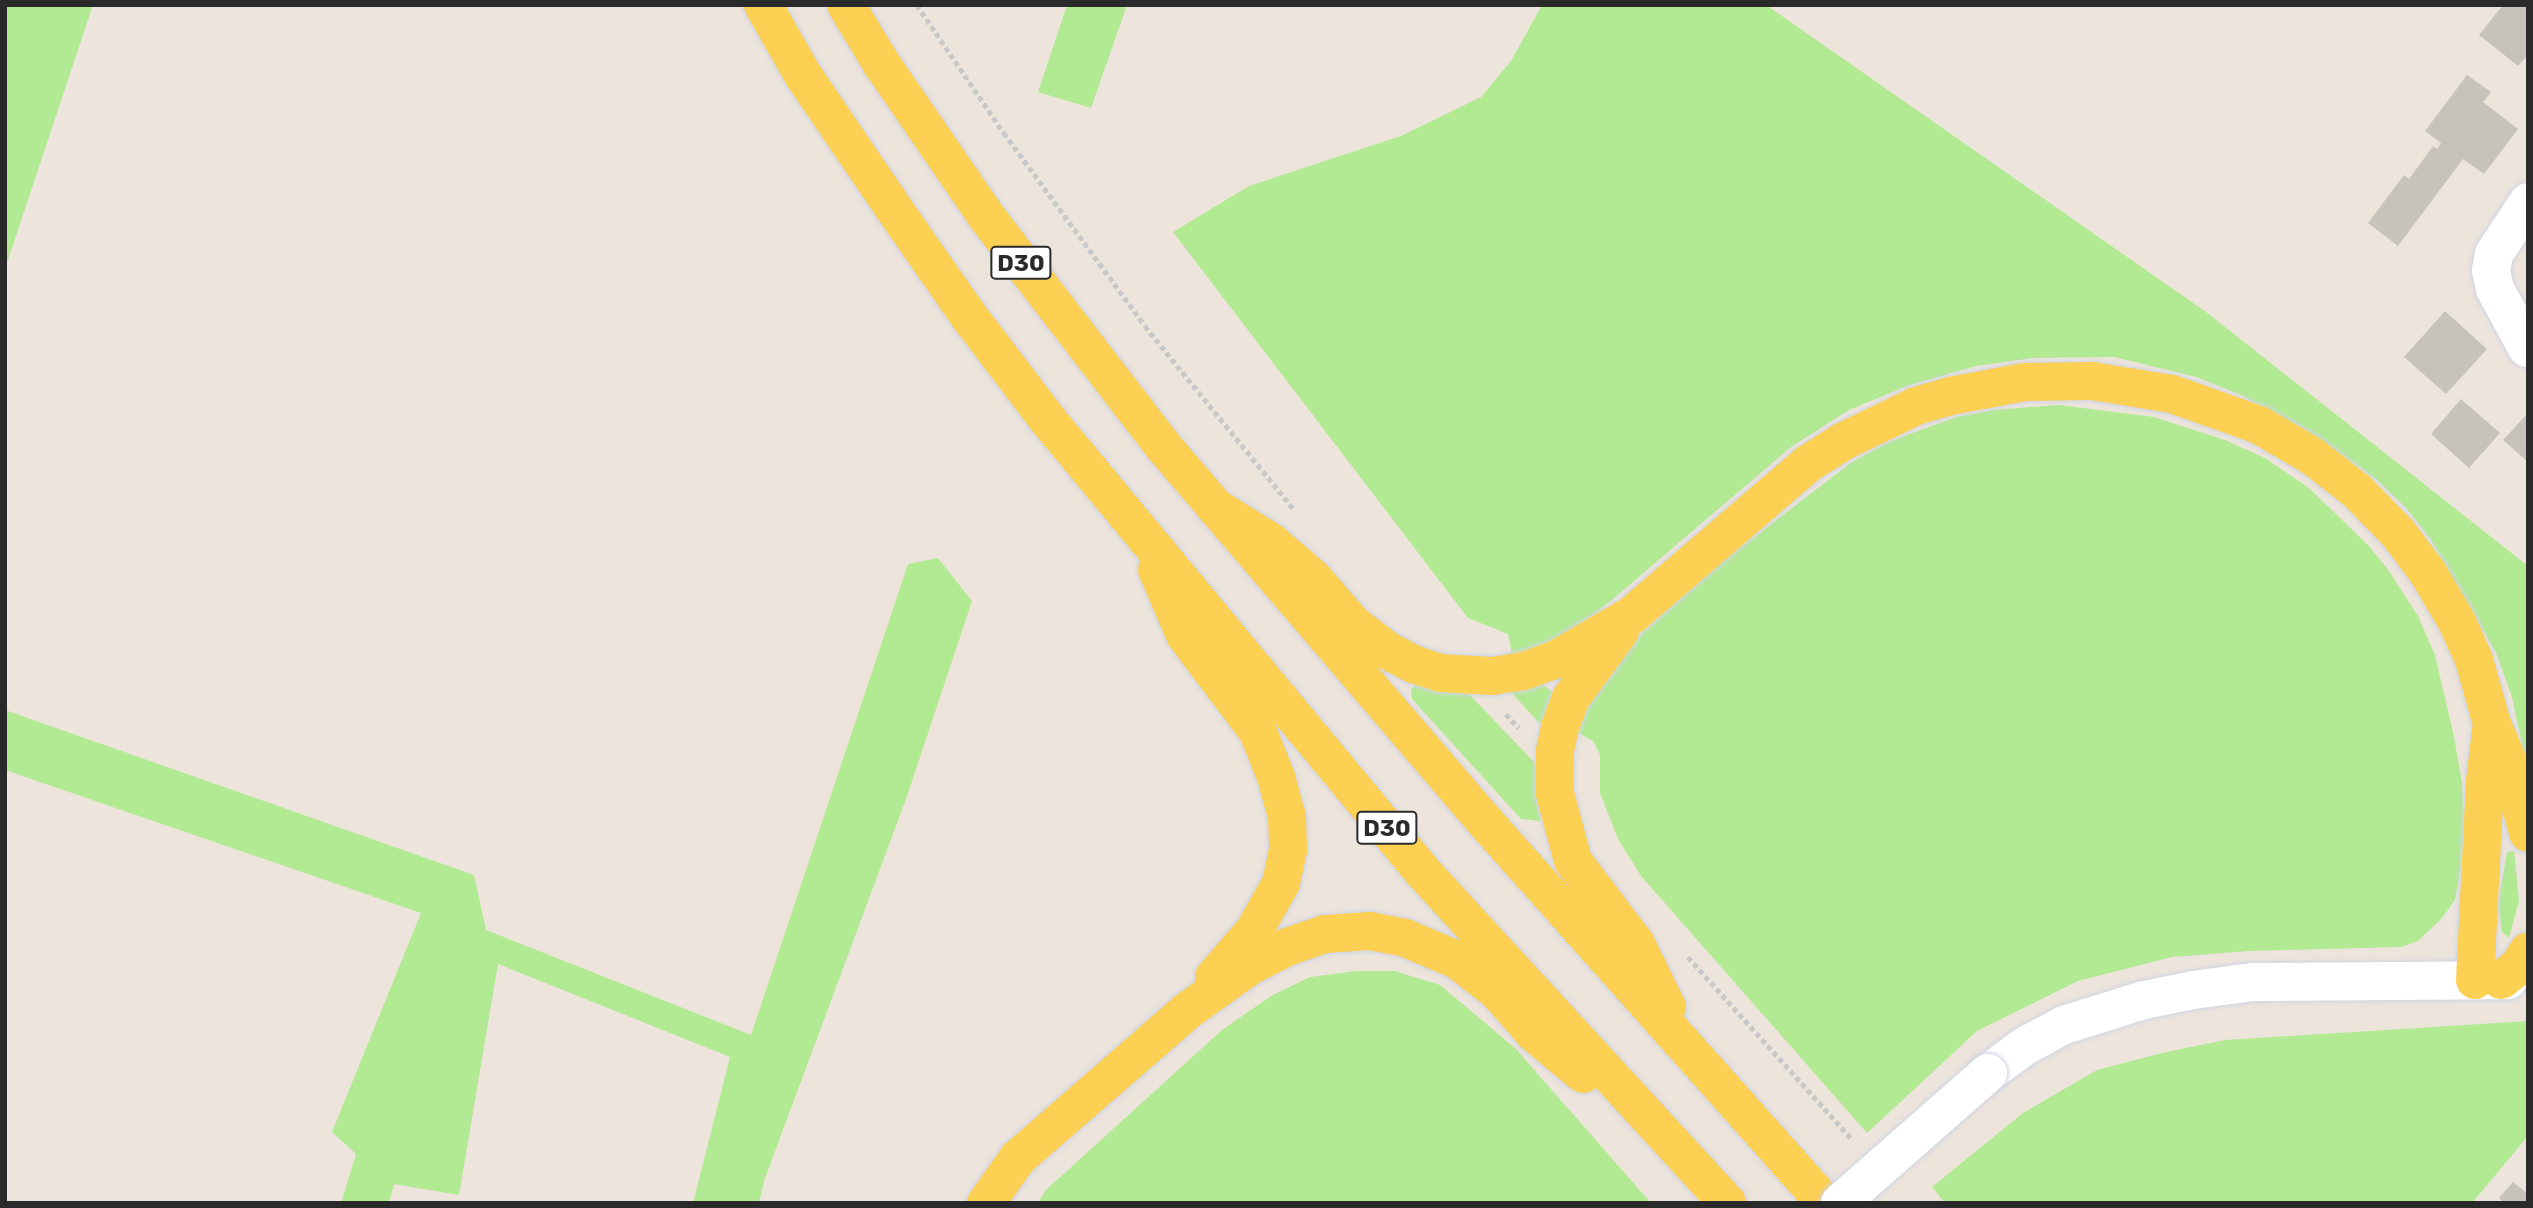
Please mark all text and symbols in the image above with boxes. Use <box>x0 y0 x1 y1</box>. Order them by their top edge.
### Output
road number: D30 <box>990 244 1052 282</box>
road number: D30 <box>1356 808 1418 848</box>

